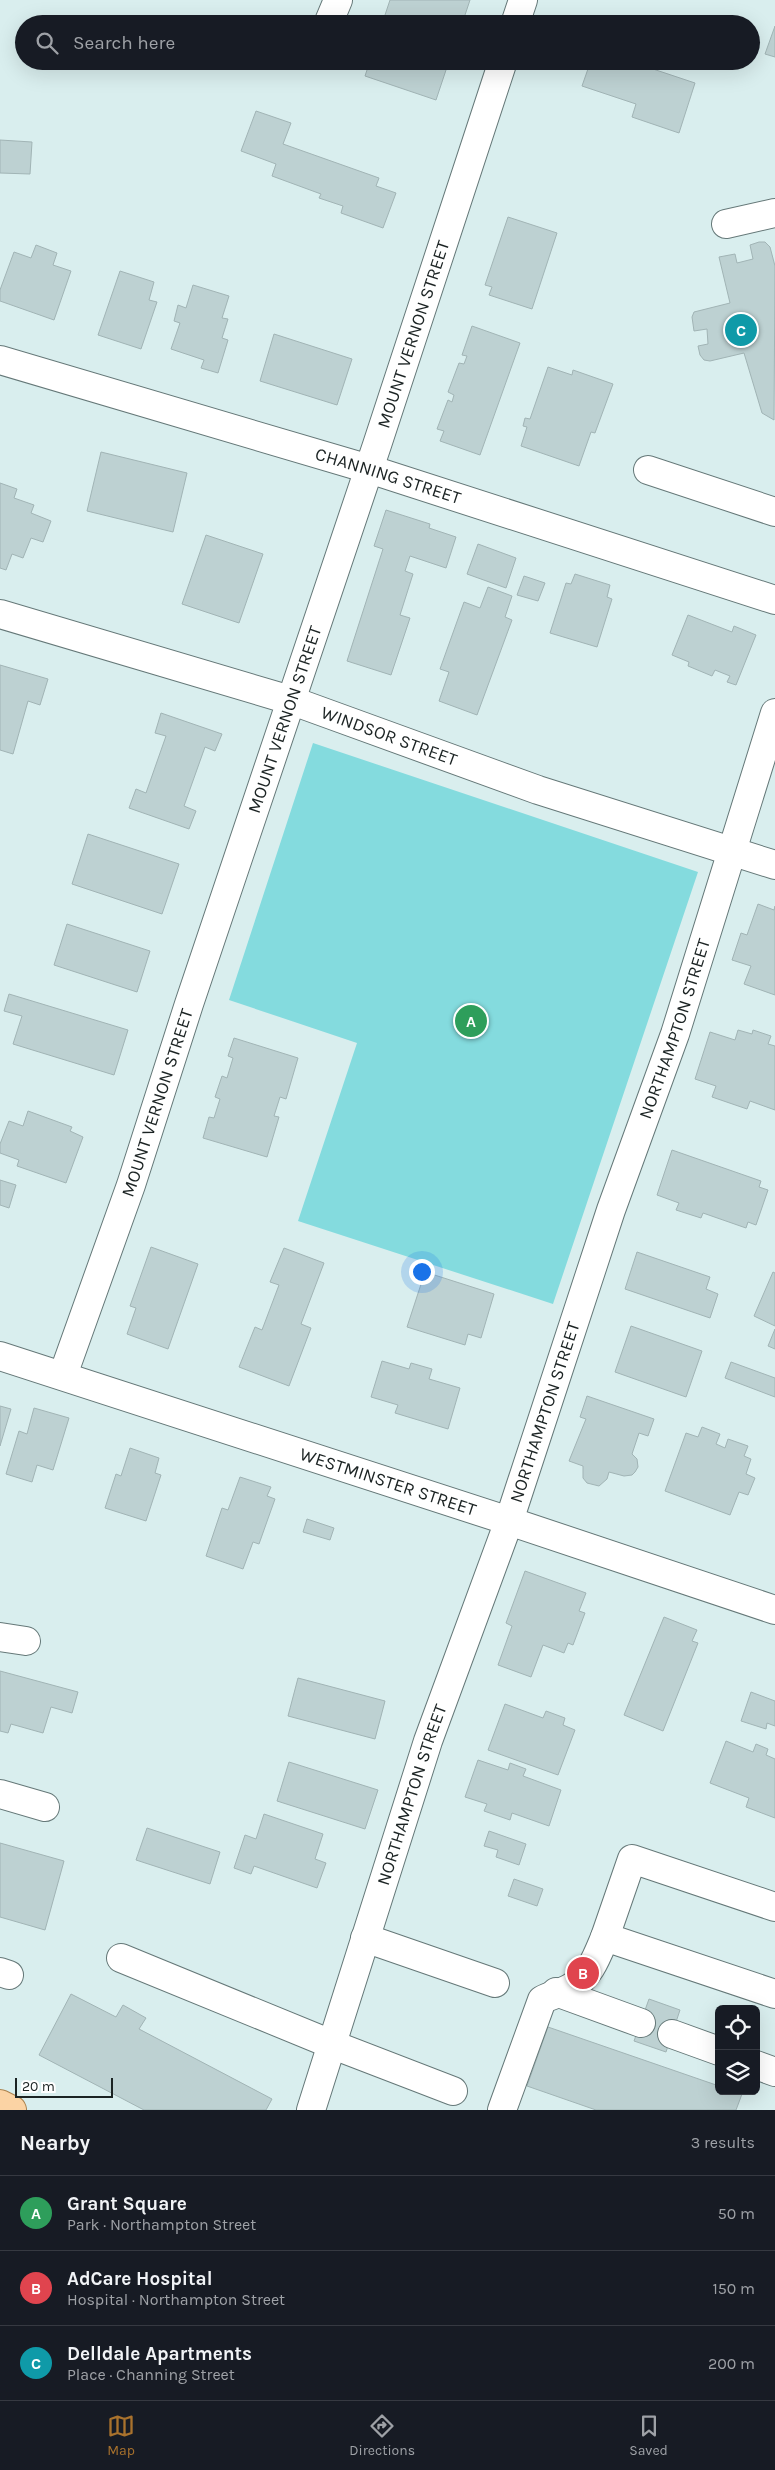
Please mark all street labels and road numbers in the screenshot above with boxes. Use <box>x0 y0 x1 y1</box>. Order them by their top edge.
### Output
street label: MOUNT VERNON STREET <box>372 238 454 431</box>
street label: CHANNING STREET <box>313 443 464 509</box>
street label: MOUNT VERNON STREET <box>243 623 326 816</box>
street label: WINDSOR STREET <box>318 701 460 771</box>
street label: NORTHAMPTON STREET <box>634 936 715 1122</box>
street label: MOUNT VERNON STREET <box>117 1006 198 1200</box>
street label: NORTHAMPTON STREET <box>505 1319 585 1505</box>
street label: WESTMINSTER STREET <box>297 1443 479 1521</box>
street label: NORTHAMPTON STREET <box>372 1701 452 1888</box>

